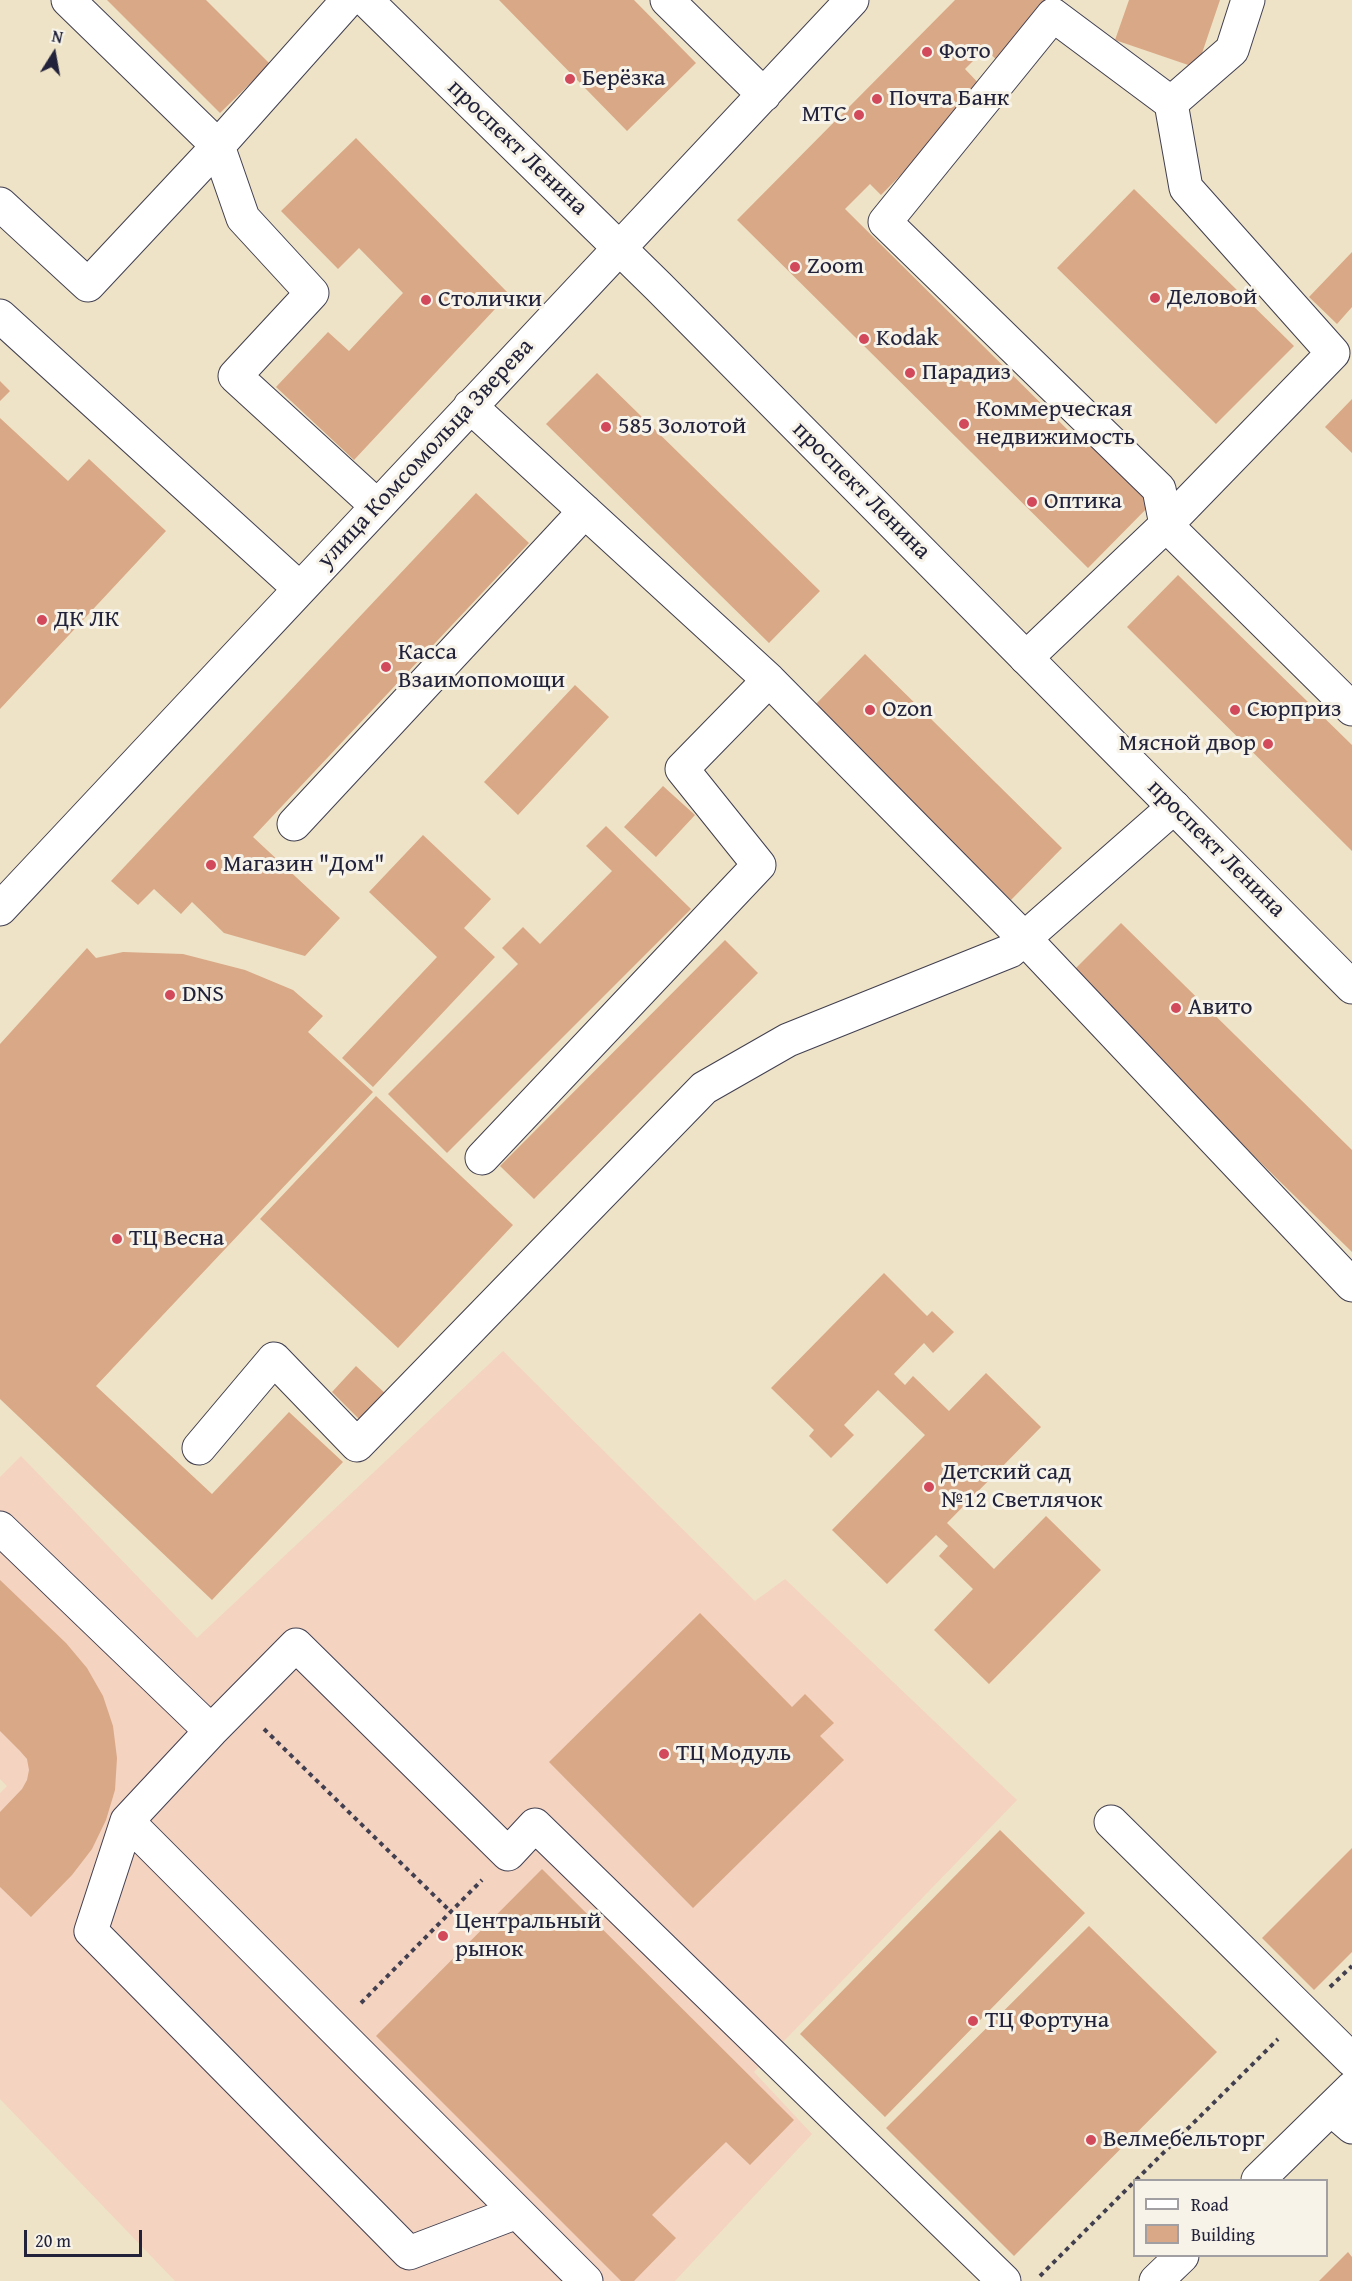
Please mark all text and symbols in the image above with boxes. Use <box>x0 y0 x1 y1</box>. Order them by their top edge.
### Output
north arrow <box>24 24 84 84</box>
text: N <box>50 24 65 49</box>
place label: Фото <box>939 38 991 66</box>
marker: Фото <box>920 45 934 59</box>
place label: Берёзка <box>582 65 665 93</box>
marker: Берёзка <box>563 72 577 86</box>
street label: проспект Ленина <box>441 74 593 222</box>
place label: Почта Банк <box>889 85 1009 113</box>
marker: Почта Банк <box>870 92 884 106</box>
place label: МТС <box>802 101 847 129</box>
marker: МТС <box>852 108 866 122</box>
place label: Zoom <box>807 253 864 281</box>
marker: Zoom <box>788 260 802 274</box>
place label: Деловой <box>1167 284 1257 312</box>
place label: Столички <box>438 286 542 314</box>
marker: Деловой <box>1148 291 1162 305</box>
marker: Столички <box>419 293 433 307</box>
place label: Kodak <box>876 325 939 353</box>
marker: Kodak <box>857 332 871 346</box>
street label: улица Комсомольца Зверева <box>312 333 540 575</box>
place label: Парадиз <box>922 359 1011 387</box>
marker: Парадиз <box>903 366 917 380</box>
place label: Коммерческая недвижимость <box>976 396 1135 452</box>
place label: 585 Золотой <box>618 413 746 441</box>
street label: проспект Ленина <box>786 416 936 566</box>
marker: Коммерческая недвижимость <box>957 417 971 431</box>
marker: 585 Золотой <box>599 420 613 434</box>
place label: Оптика <box>1044 488 1122 516</box>
marker: Оптика <box>1025 495 1039 509</box>
place label: ДК ЛК <box>54 606 119 634</box>
marker: ДК ЛК <box>35 613 49 627</box>
place label: Касса Взаимопомощи <box>398 639 565 695</box>
marker: Касса Взаимопомощи <box>379 660 393 674</box>
place label: Ozon <box>882 696 933 724</box>
place label: Сюрприз <box>1247 696 1342 724</box>
marker: Ozon <box>863 703 877 717</box>
marker: Сюрприз <box>1228 703 1242 717</box>
place label: Мясной двор <box>1119 730 1256 758</box>
marker: Мясной двор <box>1261 737 1275 751</box>
street label: проспект Ленина <box>1141 774 1291 924</box>
place label: Магазин "Дом" <box>223 851 385 879</box>
marker: Магазин "Дом" <box>204 858 218 872</box>
place label: DNS <box>182 981 224 1009</box>
marker: DNS <box>163 988 177 1002</box>
place label: Авито <box>1188 994 1252 1022</box>
marker: Авито <box>1169 1001 1183 1015</box>
place label: ТЦ Весна <box>129 1225 224 1253</box>
marker: ТЦ Весна <box>110 1232 124 1246</box>
place label: Детский сад №12 Светлячок <box>941 1459 1103 1515</box>
marker: Детский сад №12 Светлячок <box>922 1480 936 1494</box>
place label: ТЦ Модуль <box>676 1740 791 1768</box>
marker: ТЦ Модуль <box>657 1747 671 1761</box>
place label: Центральный рынок <box>455 1908 601 1964</box>
marker: Центральный рынок <box>436 1929 450 1943</box>
place label: ТЦ Фортуна <box>985 2007 1109 2035</box>
marker: ТЦ Фортуна <box>966 2014 980 2028</box>
place label: Велмебельторг <box>1103 2126 1265 2154</box>
marker: Велмебельторг <box>1084 2133 1098 2147</box>
legend <box>1133 2179 1328 2257</box>
text: Road <box>1191 2191 1229 2218</box>
scale bar <box>27 2218 146 2256</box>
text: Building <box>1191 2221 1255 2248</box>
text: 20 m <box>35 2227 71 2254</box>

